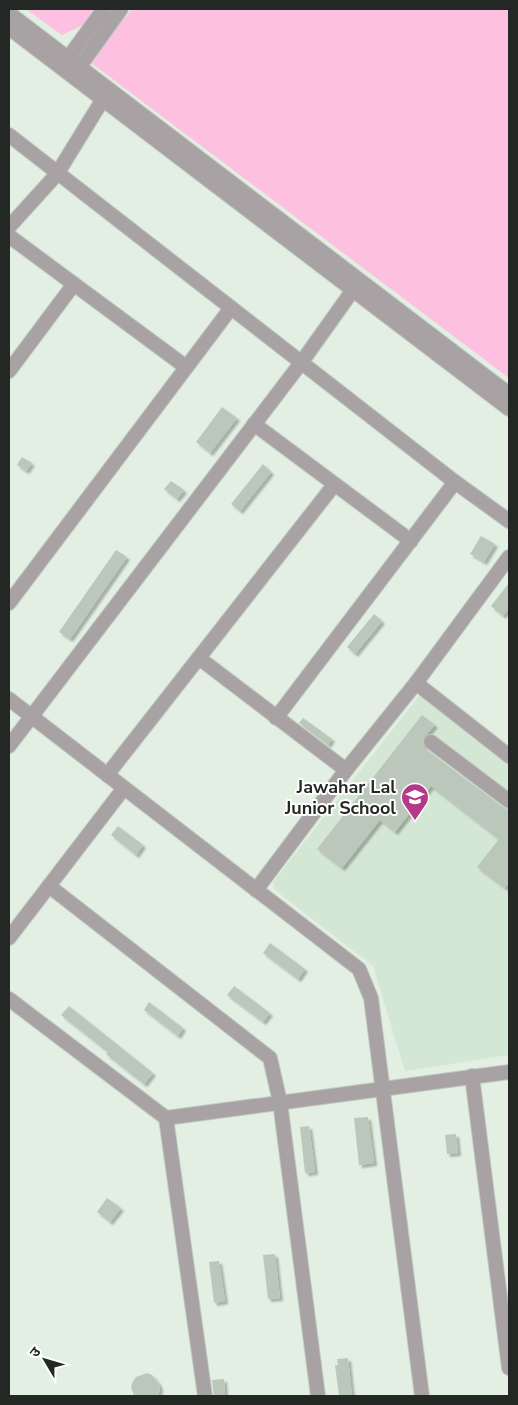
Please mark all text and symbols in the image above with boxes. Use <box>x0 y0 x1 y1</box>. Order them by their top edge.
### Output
place label: Jawahar Lal Junior School <box>284 775 396 820</box>
school or university icon: Jawahar Lal Junior School <box>400 782 430 821</box>
north arrow <box>20 1335 70 1385</box>
text: उ <box>25 1343 46 1361</box>

